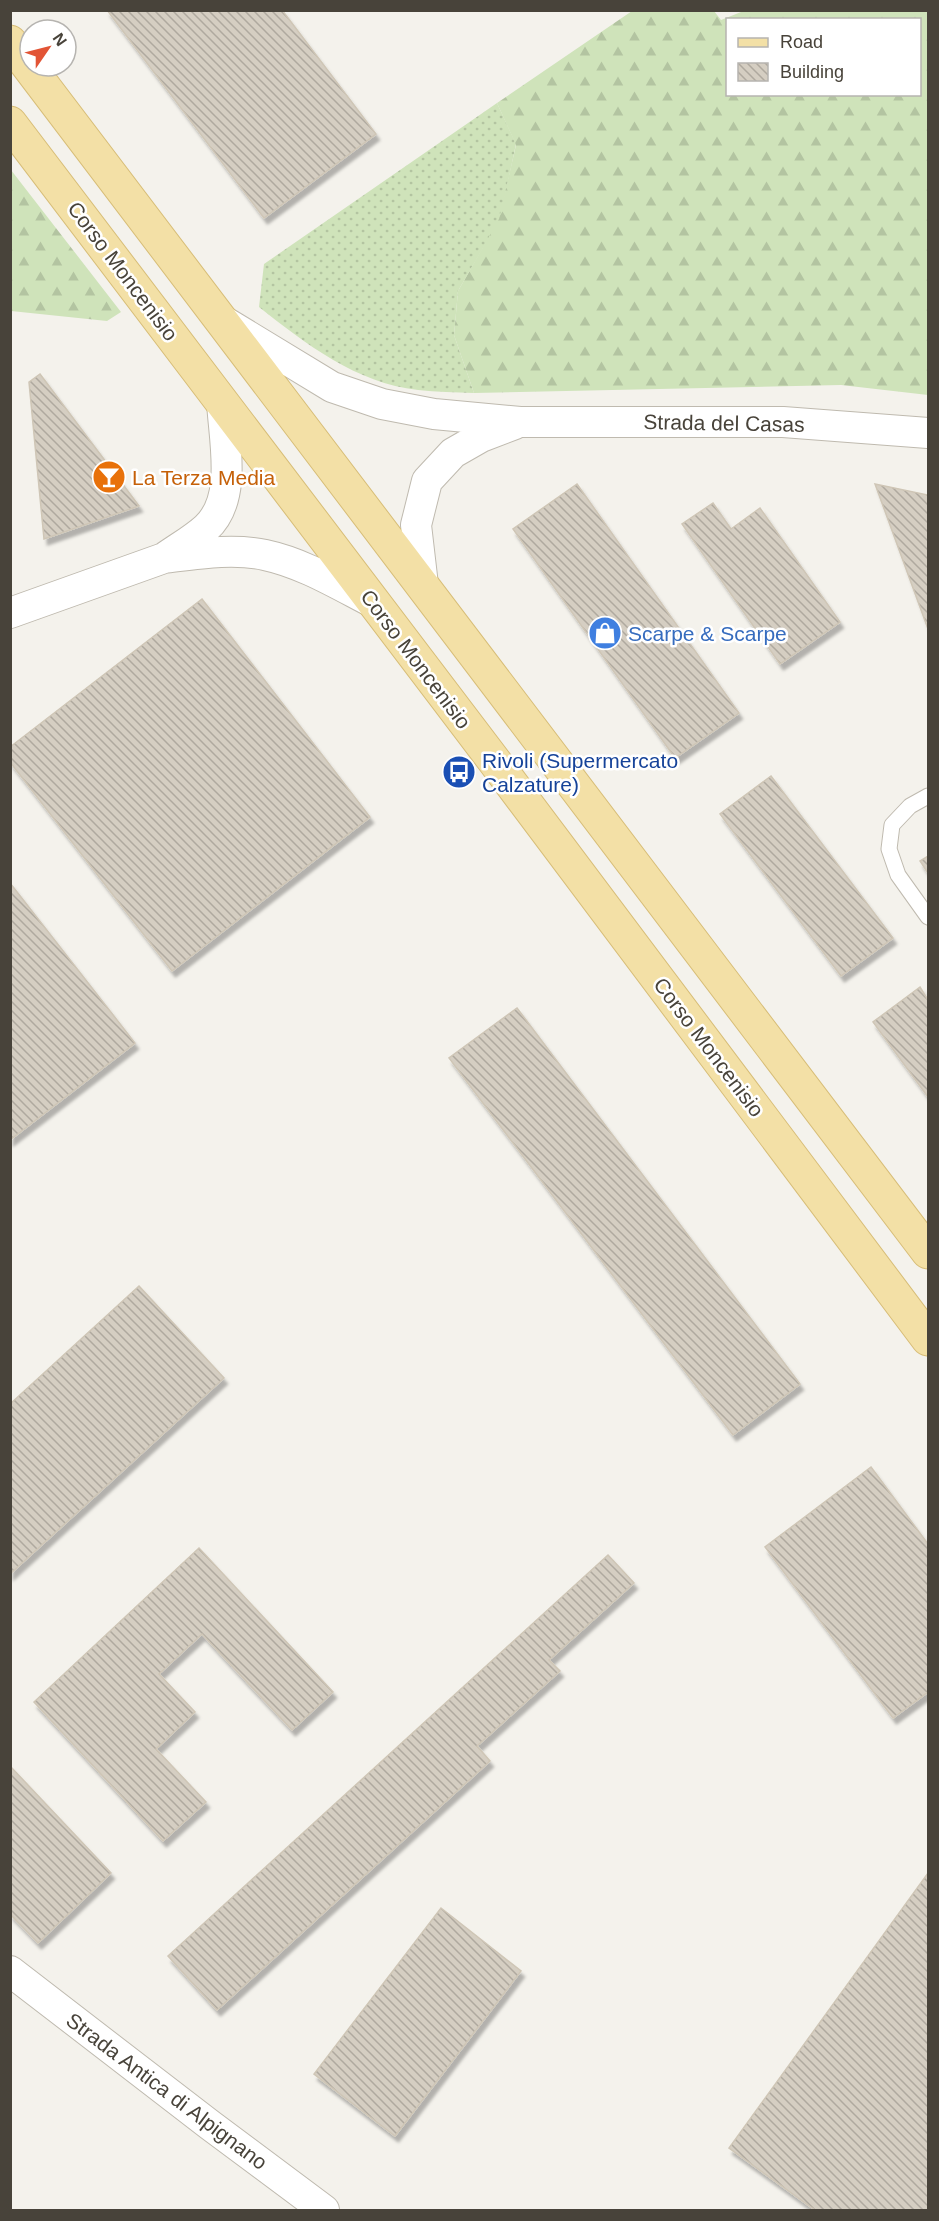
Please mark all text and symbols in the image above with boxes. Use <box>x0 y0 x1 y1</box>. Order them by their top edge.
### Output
north arrow <box>18 18 78 78</box>
legend <box>726 18 921 96</box>
text: N <box>50 30 70 49</box>
text: Road <box>780 32 823 52</box>
text: Building <box>780 62 844 82</box>
street label: Corso Moncenisio <box>63 197 183 345</box>
street label: Strada del Casas <box>643 410 805 436</box>
bar icon: La Terza Media <box>91 459 127 495</box>
place label: La Terza Media <box>132 466 276 489</box>
street label: Corso Moncenisio <box>356 585 476 733</box>
shop icon: Scarpe & Scarpe <box>587 615 623 651</box>
place label: Scarpe & Scarpe <box>628 622 787 645</box>
place label: Rivoli (Supermercato Calzature) <box>482 749 678 796</box>
bus stop icon: Rivoli (Supermercato Calzature) <box>441 754 477 790</box>
street label: Corso Moncenisio <box>649 973 769 1121</box>
street label: Strada Antica di Alpignano <box>62 2008 272 2174</box>

